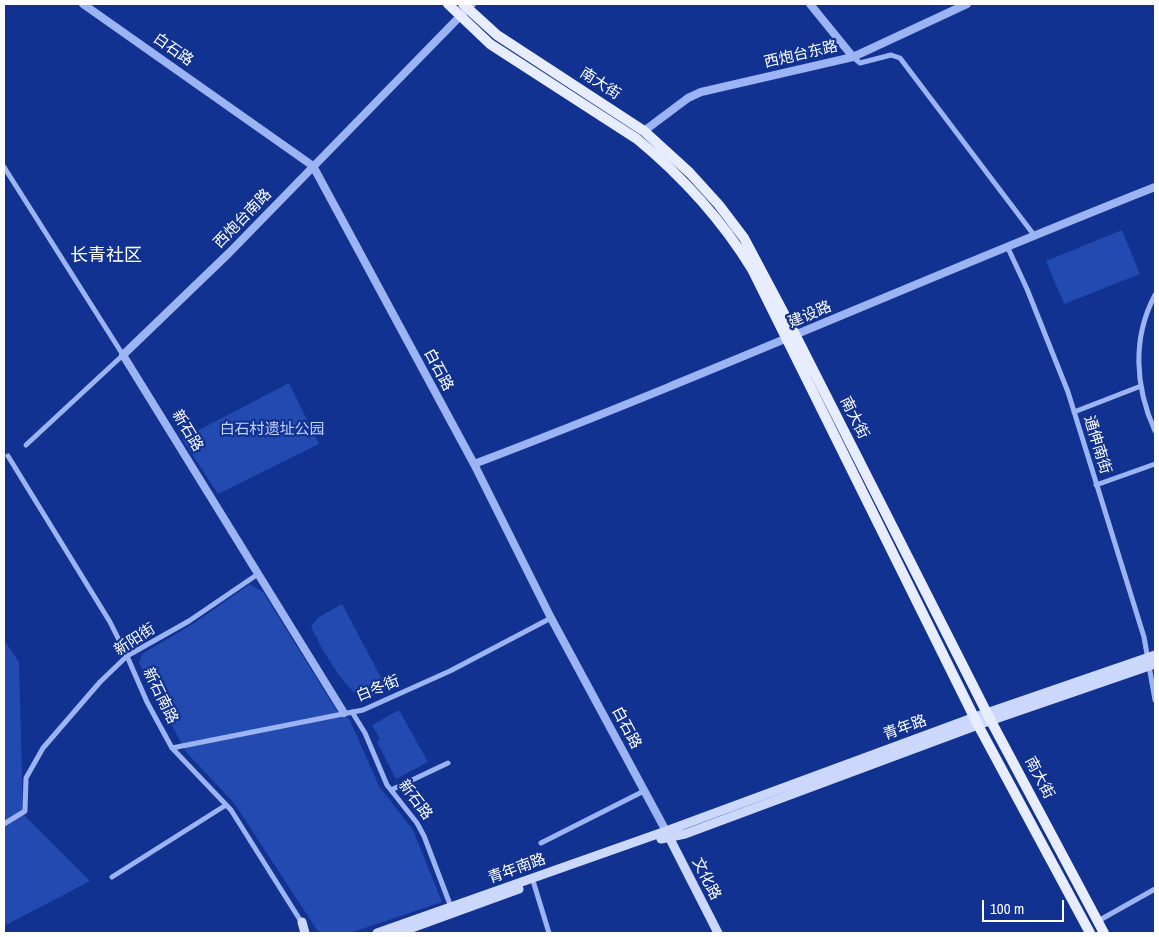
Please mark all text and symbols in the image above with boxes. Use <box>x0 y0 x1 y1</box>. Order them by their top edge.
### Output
street label: 白石路 <box>149 30 197 70</box>
street label: 西炮台东路 <box>762 38 840 72</box>
street label: 南大街 <box>576 64 624 104</box>
street label: 西炮台南路 <box>210 186 276 252</box>
district label: 长青社区 <box>70 245 142 267</box>
street label: 建设路 <box>786 298 834 332</box>
street label: 白石路 <box>419 346 457 394</box>
street label: 南大街 <box>836 394 872 442</box>
street label: 新石路 <box>168 407 206 455</box>
street label: 通伸南街 <box>1080 414 1114 476</box>
park label: 白石村遗址公园 <box>220 421 324 439</box>
street label: 新阳街 <box>111 620 159 660</box>
street label: 新石南路 <box>139 665 181 727</box>
street label: 白冬街 <box>354 672 402 706</box>
street label: 白石路 <box>607 704 645 752</box>
street label: 青年路 <box>881 712 929 744</box>
street label: 南大街 <box>1020 754 1058 802</box>
street label: 新石路 <box>394 777 436 823</box>
street label: 青年南路 <box>486 850 548 888</box>
street label: 文化路 <box>688 855 724 903</box>
scale bar <box>984 890 1066 922</box>
text: 100 m <box>990 898 1024 919</box>

